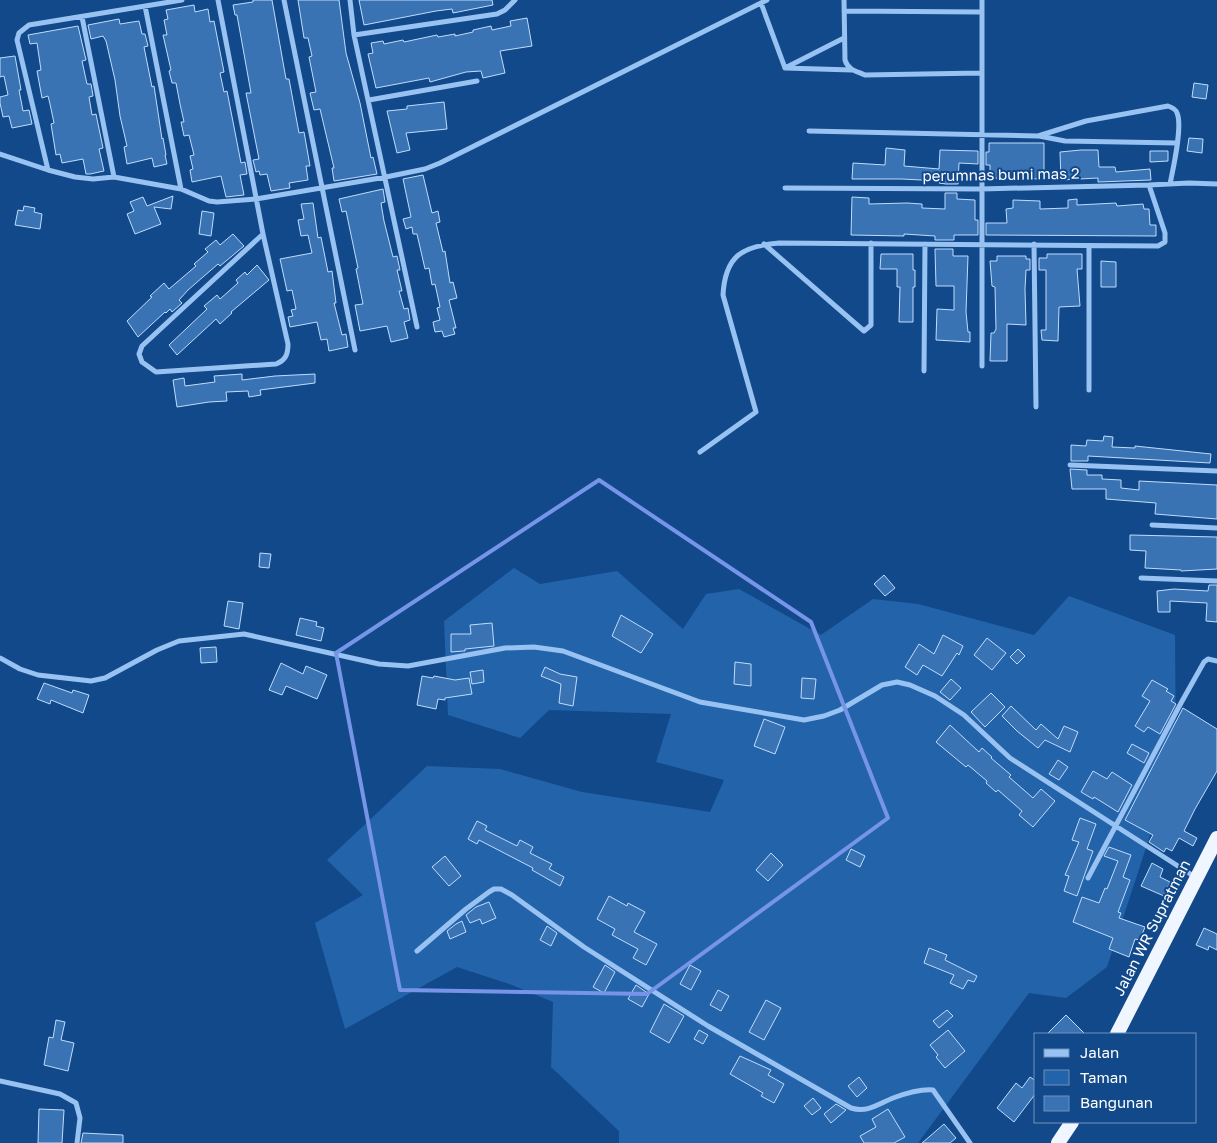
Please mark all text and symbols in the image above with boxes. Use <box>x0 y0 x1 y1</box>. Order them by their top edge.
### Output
street label: perumnas bumi mas 2 <box>922 164 1080 184</box>
street label: Jalan WR Supratman <box>1109 856 1193 999</box>
legend <box>1034 1033 1197 1123</box>
text: Jalan <box>1080 1043 1119 1061</box>
text: Taman <box>1080 1068 1127 1086</box>
text: Bangunan <box>1080 1093 1153 1111</box>

